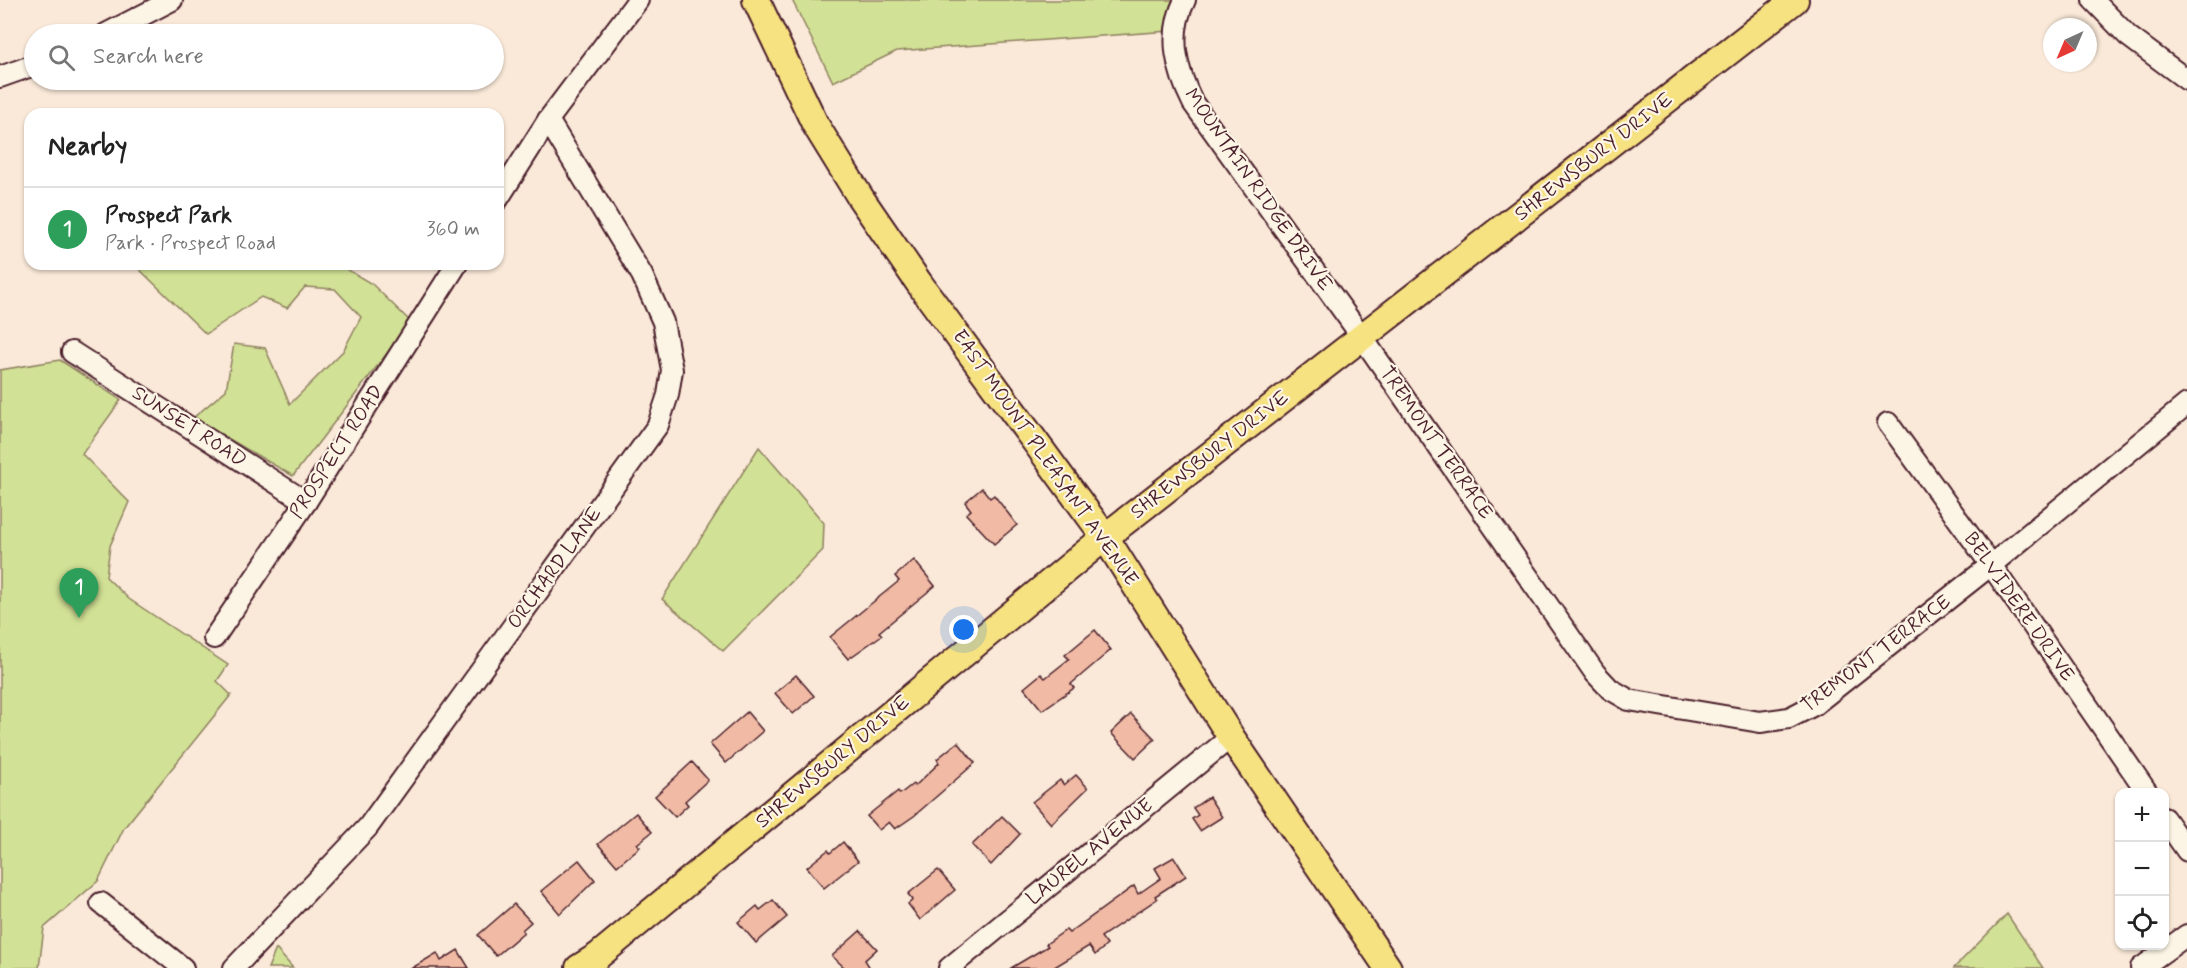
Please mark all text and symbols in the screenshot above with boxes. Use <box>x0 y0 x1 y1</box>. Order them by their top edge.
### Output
north arrow <box>2043 18 2097 72</box>
search box <box>24 24 504 90</box>
icon: search <box>45 41 78 74</box>
text: Search here <box>93 43 204 71</box>
street label: MOUNTAIN RIDGE DRIVE <box>1178 83 1338 297</box>
street label: SHREWSBURY DRIVE <box>1509 87 1679 227</box>
text: Nearby <box>48 130 127 164</box>
text: Prospect Park <box>105 202 232 230</box>
text: 1 <box>63 216 72 243</box>
text: 360 m <box>427 216 480 243</box>
text: Park · Prospect Road <box>105 230 276 257</box>
street label: EAST MOUNT PLEASANT AVENUE <box>946 324 1144 592</box>
street label: TREMONT TERRACE <box>1373 361 1499 525</box>
street label: SUNSET ROAD <box>127 380 251 474</box>
street label: PROSPECT ROAD <box>284 380 390 524</box>
street label: SHREWSBURY DRIVE <box>1125 385 1295 525</box>
street label: ORCHARD LANE <box>501 501 609 635</box>
street label: BELVIDERE DRIVE <box>1957 527 2081 687</box>
pin: 1 <box>60 568 98 618</box>
street label: TREMONT TERRACE <box>1796 589 1956 719</box>
your location <box>949 615 978 644</box>
street label: SHREWSBURY DRIVE <box>750 689 916 835</box>
map controls <box>2115 788 2169 950</box>
button: + <box>2115 788 2169 842</box>
street label: LAUREL AVENUE <box>1021 792 1159 912</box>
button: − <box>2115 842 2169 896</box>
button: locate <box>2115 896 2169 950</box>

